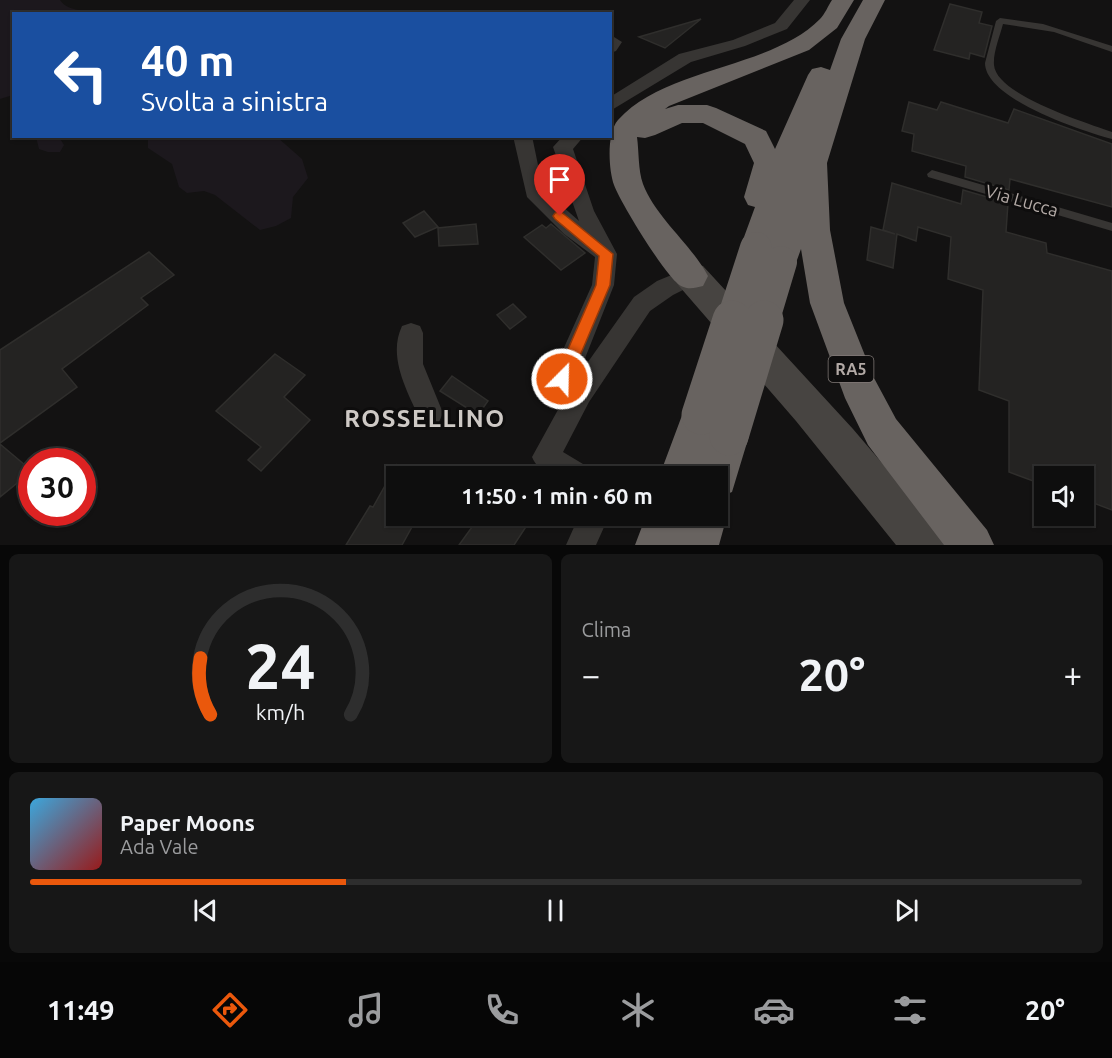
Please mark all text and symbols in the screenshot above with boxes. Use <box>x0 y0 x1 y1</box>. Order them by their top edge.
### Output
icon: left <box>42 36 120 114</box>
text: 40 m <box>141 37 235 84</box>
text: Svolta a sinistra <box>141 86 328 116</box>
pin <box>534 154 585 216</box>
icon: arrive <box>543 163 576 196</box>
street label: Via Lucca <box>983 180 1061 220</box>
position arrow <box>530 347 594 411</box>
road number: RA5 <box>828 356 874 382</box>
district label: ROSSELLINO <box>344 405 506 432</box>
speed limit sign: 30 <box>18 448 96 526</box>
map controls <box>1034 466 1094 526</box>
button: sound <box>1034 466 1094 526</box>
text: 11:50 · 1 min · 60 m <box>461 483 653 508</box>
text: Clima <box>582 618 631 641</box>
text: 24 <box>245 631 315 701</box>
text: 20° <box>798 649 865 700</box>
text: − <box>582 656 600 693</box>
text: + <box>1063 656 1082 693</box>
text: km/h <box>255 701 305 725</box>
text: Paper Moons <box>120 810 255 835</box>
text: Ada Vale <box>120 835 198 858</box>
icon: previous <box>189 894 222 927</box>
icon: pause <box>539 894 572 927</box>
icon: next <box>890 894 923 927</box>
icon: directions <box>209 989 251 1031</box>
icon: music <box>345 989 387 1031</box>
icon: phone <box>481 989 523 1031</box>
icon: climate <box>617 989 659 1031</box>
icon: car <box>753 989 795 1031</box>
icon: filters <box>889 989 931 1031</box>
text: 11:49 <box>47 995 115 1025</box>
text: 20° <box>1025 995 1065 1025</box>

